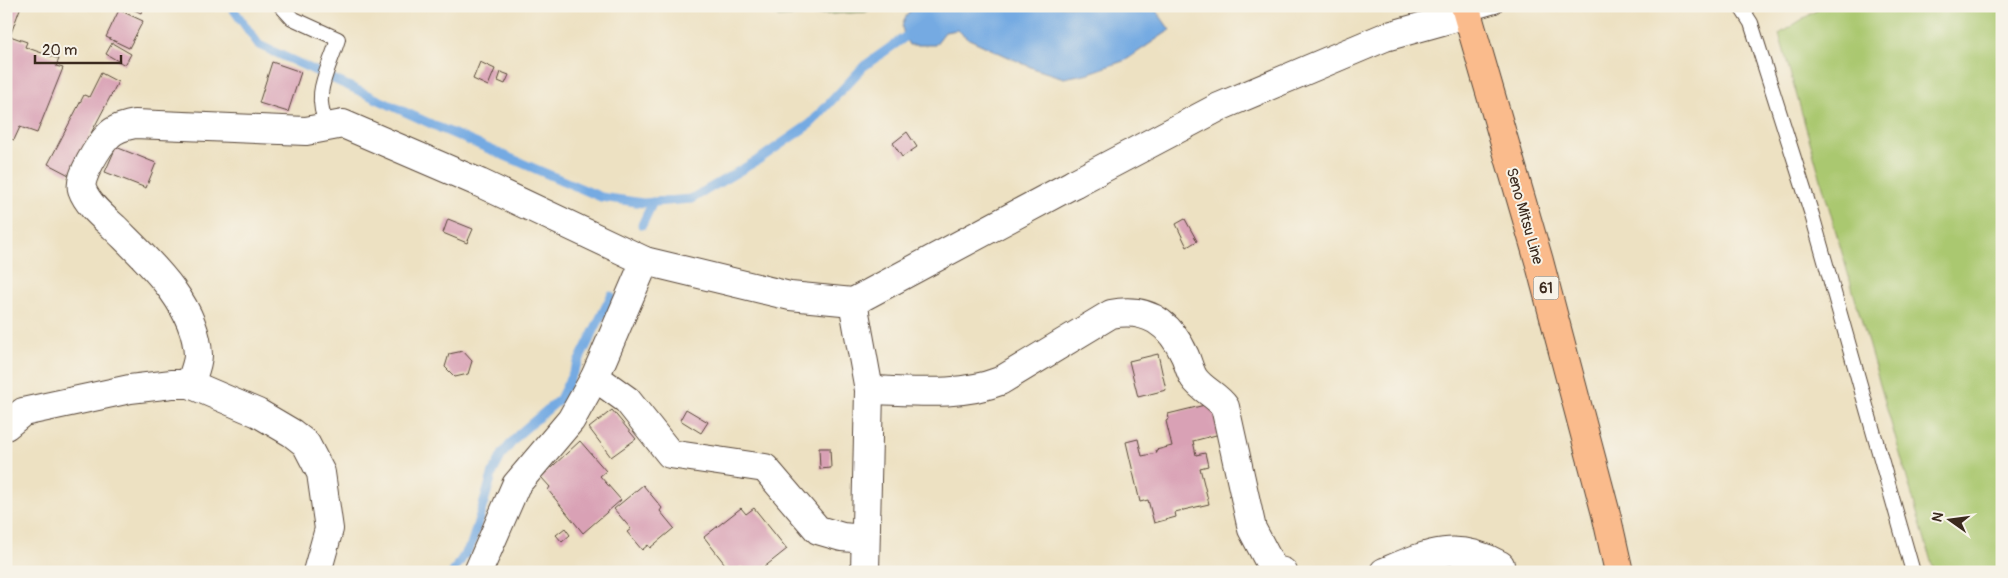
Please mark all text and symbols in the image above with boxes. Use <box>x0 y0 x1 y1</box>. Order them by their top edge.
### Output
scale bar <box>35 32 121 64</box>
text: 20 m <box>42 41 77 60</box>
street label: Seno Mitsu Line <box>1502 166 1548 267</box>
road number: 61 <box>1534 276 1558 300</box>
north arrow <box>1926 496 1976 546</box>
text: N <box>1928 510 1947 524</box>

